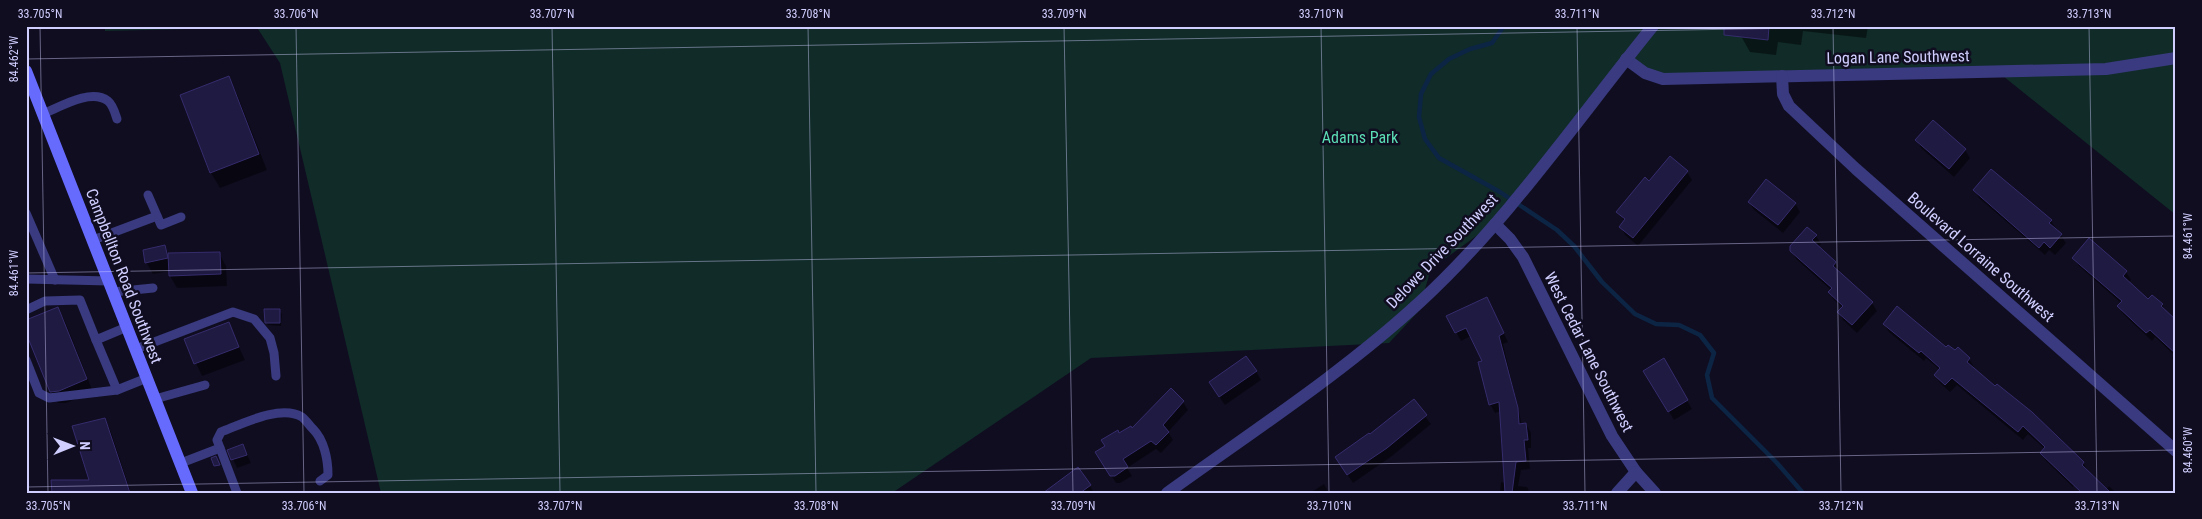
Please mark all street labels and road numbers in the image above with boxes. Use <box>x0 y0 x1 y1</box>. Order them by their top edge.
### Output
street label: Logan Lane Southwest <box>1826 46 1970 68</box>
street label: Campbellton Road Southwest <box>82 186 166 366</box>
street label: Boulevard Lorraine Southwest <box>1904 188 2058 326</box>
street label: Delowe Drive Southwest <box>1382 190 1502 312</box>
street label: West Cedar Lane Southwest <box>1540 269 1638 435</box>

